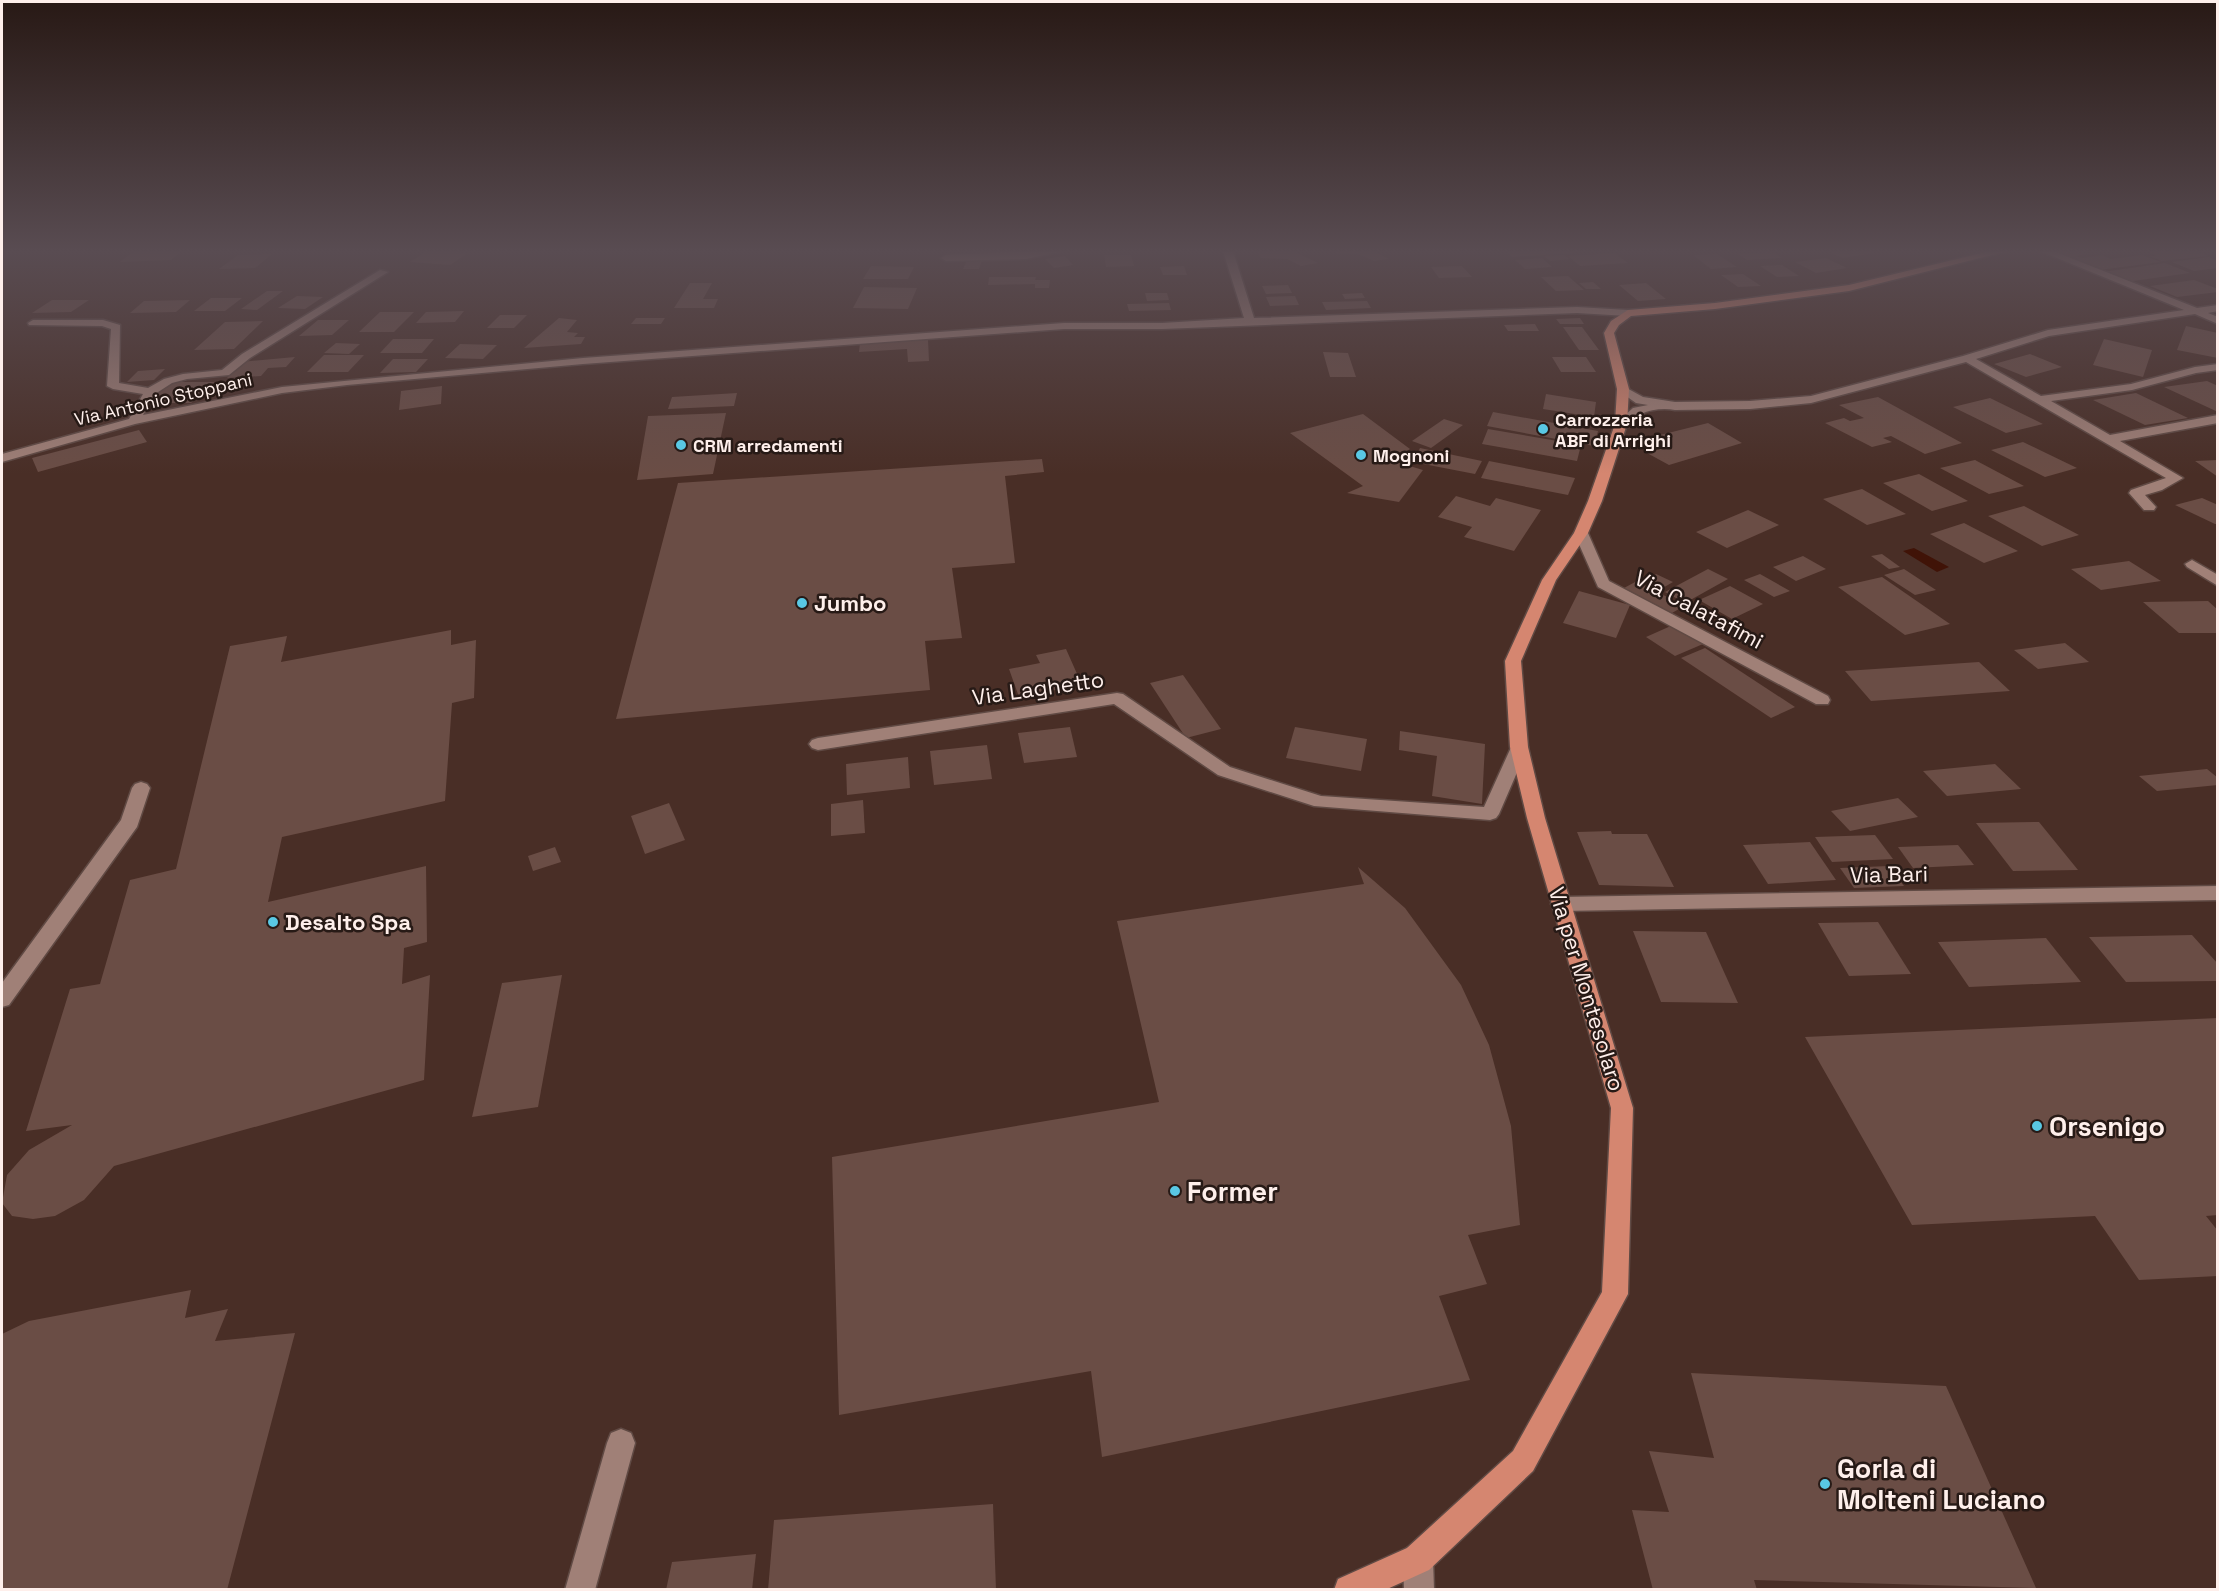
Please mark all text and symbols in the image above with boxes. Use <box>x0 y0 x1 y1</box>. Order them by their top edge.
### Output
street label: Via Antonio Stoppani <box>72 367 254 431</box>
place label: Carrozzeria ABF di Arrighi <box>1555 408 1671 452</box>
marker: Carrozzeria ABF di Arrighi <box>1536 422 1550 436</box>
place label: CRM arredamenti <box>693 434 843 457</box>
marker: CRM arredamenti <box>674 438 688 452</box>
place label: Mognoni <box>1373 444 1449 467</box>
marker: Mognoni <box>1354 448 1368 462</box>
street label: Via Calatafimi <box>1630 563 1768 655</box>
place label: Jumbo <box>814 589 887 617</box>
marker: Jumbo <box>795 596 809 610</box>
street label: Via Laghetto <box>970 665 1106 711</box>
street label: Via Bari <box>1850 859 1928 889</box>
street label: Via per Montesolaro <box>1543 884 1631 1094</box>
place label: Desalto Spa <box>285 908 411 936</box>
marker: Desalto Spa <box>266 915 280 929</box>
place label: Orsenigo <box>2049 1109 2165 1144</box>
marker: Orsenigo <box>2030 1119 2044 1133</box>
place label: Former <box>1187 1174 1278 1209</box>
marker: Former <box>1168 1184 1182 1198</box>
place label: Gorla di Molteni Luciano <box>1837 1451 2046 1517</box>
marker: Gorla di Molteni Luciano <box>1818 1477 1832 1491</box>

